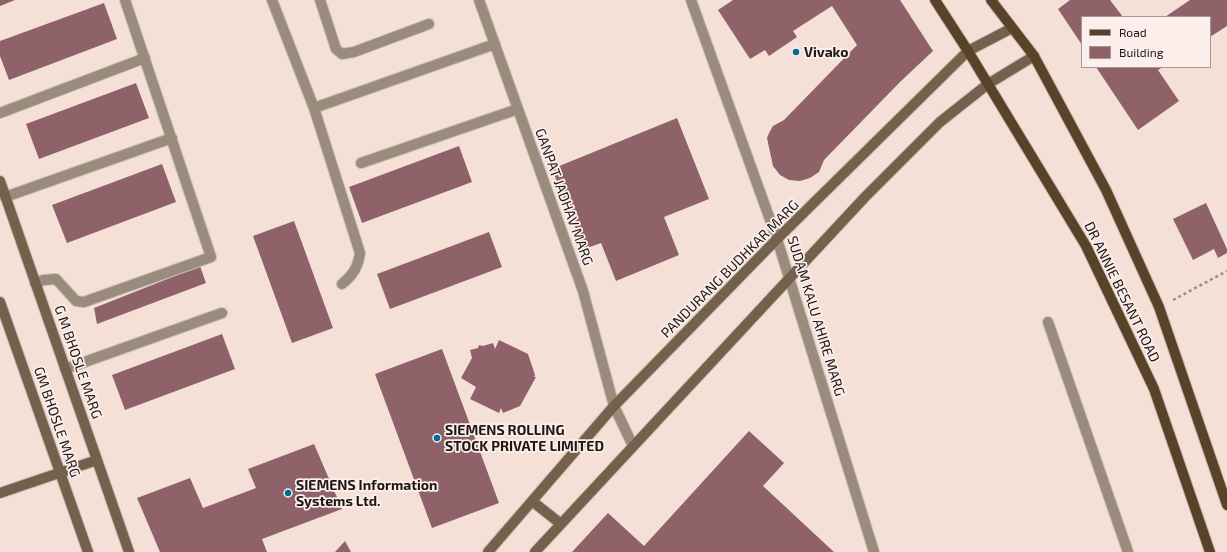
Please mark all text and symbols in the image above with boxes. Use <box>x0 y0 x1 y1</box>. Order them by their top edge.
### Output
legend <box>1081 16 1211 68</box>
text: Road <box>1119 25 1147 39</box>
place label: Vivako <box>804 44 848 60</box>
text: Building <box>1119 45 1163 59</box>
marker: Vivako <box>791 47 801 57</box>
street label: GANPAT JADHAV MARG <box>531 126 597 268</box>
street label: PANDURANG BUDHKAR MARG <box>658 197 802 341</box>
street label: DR ANNIE BESANT ROAD <box>1081 219 1163 365</box>
street label: SUDAM KALU AHIRE MARG <box>784 234 848 398</box>
street label: G M BHOSLE MARG <box>51 303 105 421</box>
street label: GM BHOSLE MARG <box>30 364 84 480</box>
place label: SIEMENS ROLLING STOCK PRIVATE LIMITED <box>445 422 604 454</box>
marker: SIEMENS ROLLING STOCK PRIVATE LIMITED <box>432 433 442 443</box>
place label: SIEMENS Information Systems Ltd. <box>296 477 438 510</box>
marker: SIEMENS Information Systems Ltd. <box>283 488 293 498</box>

